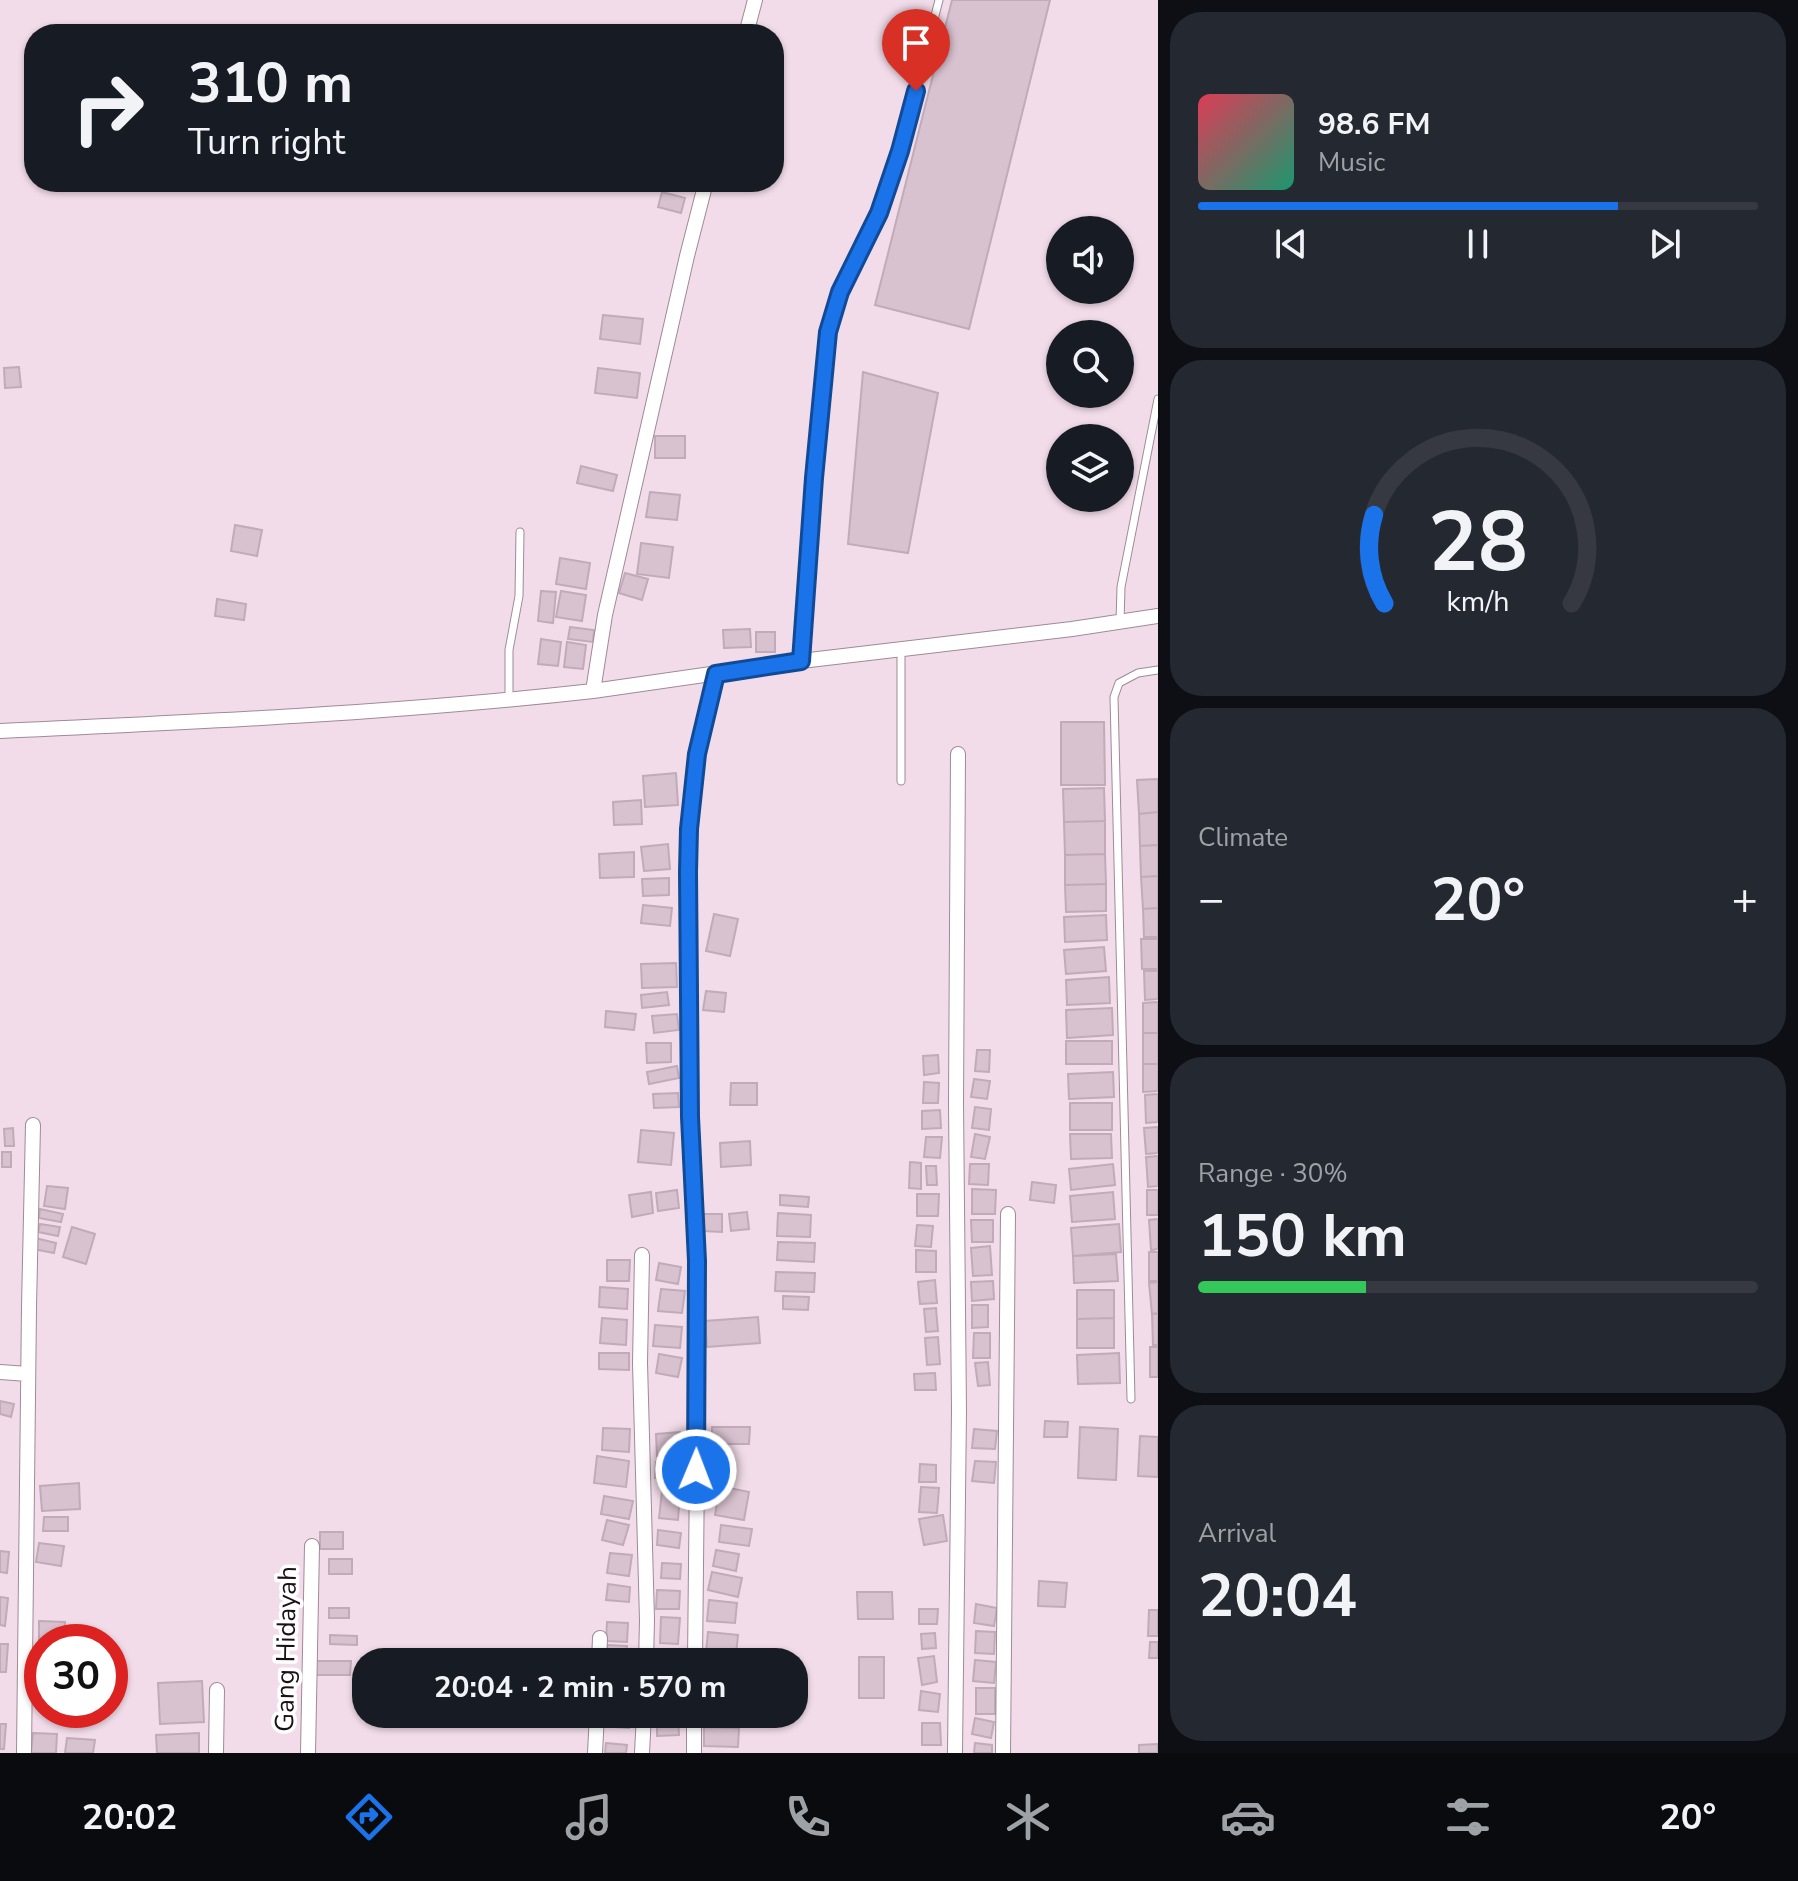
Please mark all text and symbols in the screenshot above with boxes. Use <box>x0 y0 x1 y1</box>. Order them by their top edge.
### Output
pin <box>882 9 950 91</box>
icon: arrive <box>894 21 938 65</box>
text: 310 m <box>188 45 353 122</box>
icon: right <box>56 56 160 160</box>
text: 98.6 FM <box>1318 104 1430 145</box>
text: Turn right <box>188 118 345 167</box>
text: Music <box>1318 145 1385 180</box>
map controls <box>1046 216 1134 512</box>
button: sound <box>1046 216 1134 304</box>
icon: previous <box>1269 222 1313 266</box>
icon: pause <box>1456 222 1500 266</box>
icon: next <box>1643 222 1687 266</box>
button: search <box>1046 320 1134 408</box>
button: layers <box>1046 424 1134 512</box>
text: 28 <box>1428 486 1528 599</box>
text: km/h <box>1447 582 1509 621</box>
text: Climate <box>1198 820 1288 855</box>
text: 20° <box>1431 859 1525 941</box>
text: − <box>1198 870 1224 930</box>
text: + <box>1732 870 1758 930</box>
text: Range · 30% <box>1198 1156 1348 1191</box>
text: 150 km <box>1198 1195 1407 1277</box>
position arrow <box>654 1428 738 1512</box>
text: Arrival <box>1198 1516 1276 1551</box>
text: 20:04 <box>1198 1555 1357 1637</box>
street label: Gang Hidayah <box>267 1566 305 1732</box>
speed limit sign: 30 <box>24 1624 128 1728</box>
text: 20:04 · 2 min · 570 m <box>434 1667 726 1708</box>
icon: directions <box>341 1789 397 1845</box>
icon: music <box>561 1789 617 1845</box>
icon: phone <box>780 1789 836 1845</box>
icon: climate <box>1000 1789 1056 1845</box>
icon: car <box>1220 1789 1276 1845</box>
icon: filters <box>1440 1789 1496 1845</box>
text: 20:02 <box>82 1793 177 1842</box>
text: 20° <box>1659 1793 1716 1842</box>

